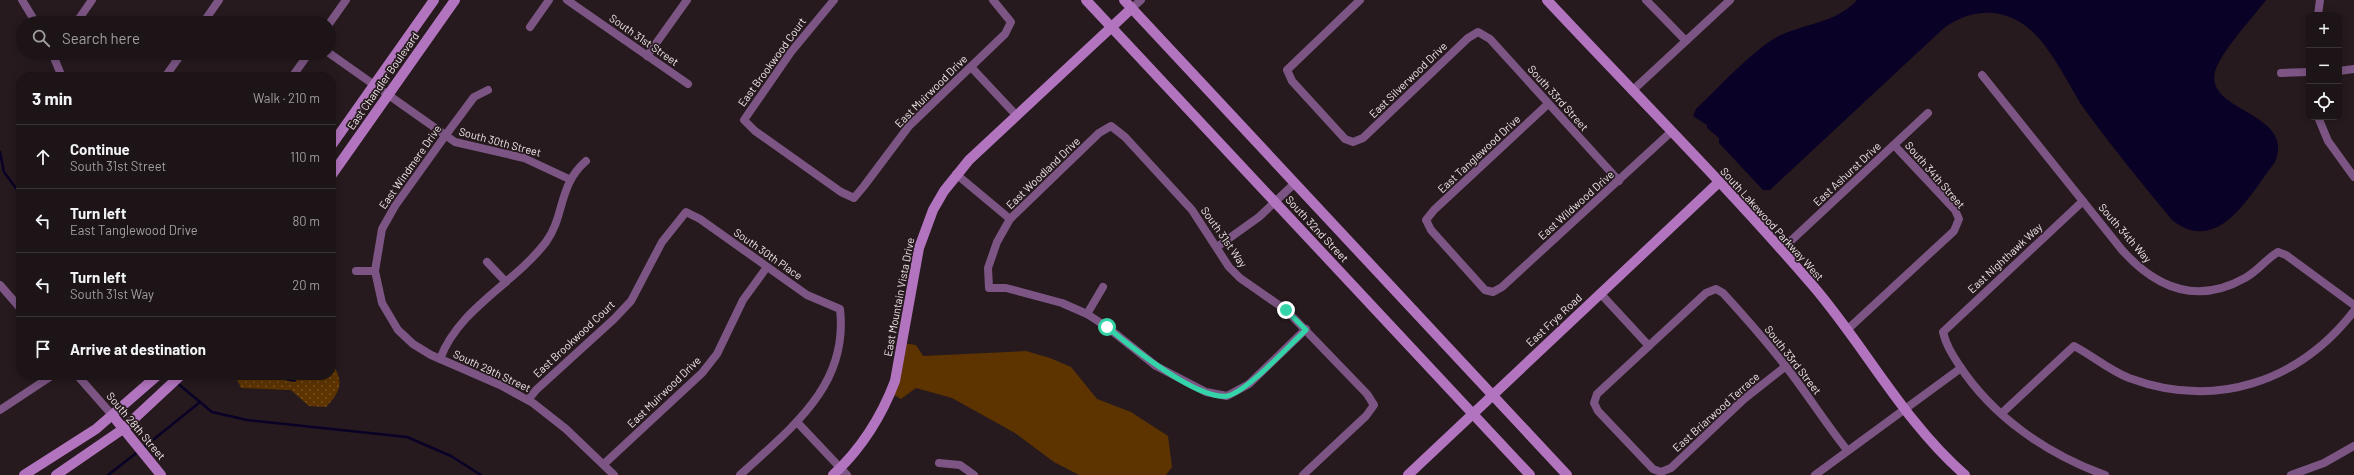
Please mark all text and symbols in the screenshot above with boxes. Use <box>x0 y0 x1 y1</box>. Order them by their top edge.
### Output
street label: South 31st Street <box>607 11 681 68</box>
map controls <box>2306 12 2342 120</box>
button: + <box>2306 12 2342 48</box>
street label: East Brookwood Court <box>735 15 808 109</box>
search box <box>16 16 336 60</box>
icon: search <box>30 27 52 49</box>
text: Search here <box>62 29 140 47</box>
street label: East Chandler Boulevard <box>344 29 421 132</box>
street label: East Silverwood Drive <box>1366 39 1449 120</box>
button: − <box>2306 48 2342 84</box>
street label: East Muirwood Drive <box>892 52 970 130</box>
street label: South 33rd Street <box>1525 62 1591 133</box>
button: locate <box>2306 84 2342 120</box>
text: 3 min <box>32 88 72 108</box>
text: Walk · 210 m <box>253 90 320 106</box>
street label: East Tanglewood Drive <box>1435 112 1523 195</box>
street label: East Windmere Drive <box>376 122 444 211</box>
street label: South 30th Street <box>458 124 543 159</box>
street label: East Woodland Drive <box>1003 134 1082 211</box>
street label: East Ashurst Drive <box>1810 139 1883 208</box>
street label: South 34th Street <box>1903 139 1968 211</box>
text: Continue <box>70 140 130 158</box>
icon: ahead <box>32 146 54 168</box>
text: 110 m <box>290 149 320 165</box>
text: South 31st Street <box>70 158 166 174</box>
street label: South Lakewood Parkway West <box>1718 164 1827 283</box>
street label: East Wildwood Drive <box>1535 167 1616 242</box>
street label: South 32nd Street <box>1283 193 1351 265</box>
street label: South 34th Way <box>2096 200 2155 265</box>
text: Turn left <box>70 204 126 222</box>
street label: South 31st Way <box>1199 204 1250 270</box>
icon: left <box>32 210 54 232</box>
text: 80 m <box>293 213 320 229</box>
street label: East Nighthawk Way <box>1965 220 2044 295</box>
text: East Tanglewood Drive <box>70 222 198 238</box>
street label: South 30th Place <box>732 225 805 282</box>
street label: East Mountain Vista Drive <box>881 236 916 357</box>
text: Turn left <box>70 268 126 286</box>
icon: left <box>32 274 54 296</box>
text: 20 m <box>292 277 320 293</box>
text: South 31st Way <box>70 286 154 302</box>
street label: East Frye Road <box>1523 291 1584 349</box>
street label: East Brookwood Court <box>530 297 617 380</box>
route end <box>1277 301 1295 319</box>
route start <box>1098 318 1116 336</box>
street label: South 33rd Street <box>1762 323 1824 397</box>
icon: arrive <box>32 338 54 360</box>
text: Arrive at destination <box>70 340 206 358</box>
street label: South 29th Street <box>451 347 533 394</box>
street label: East Muirwood Drive <box>624 353 703 430</box>
street label: East Briarwood Terrace <box>1670 369 1762 454</box>
street label: South 28th Street <box>104 389 168 462</box>

